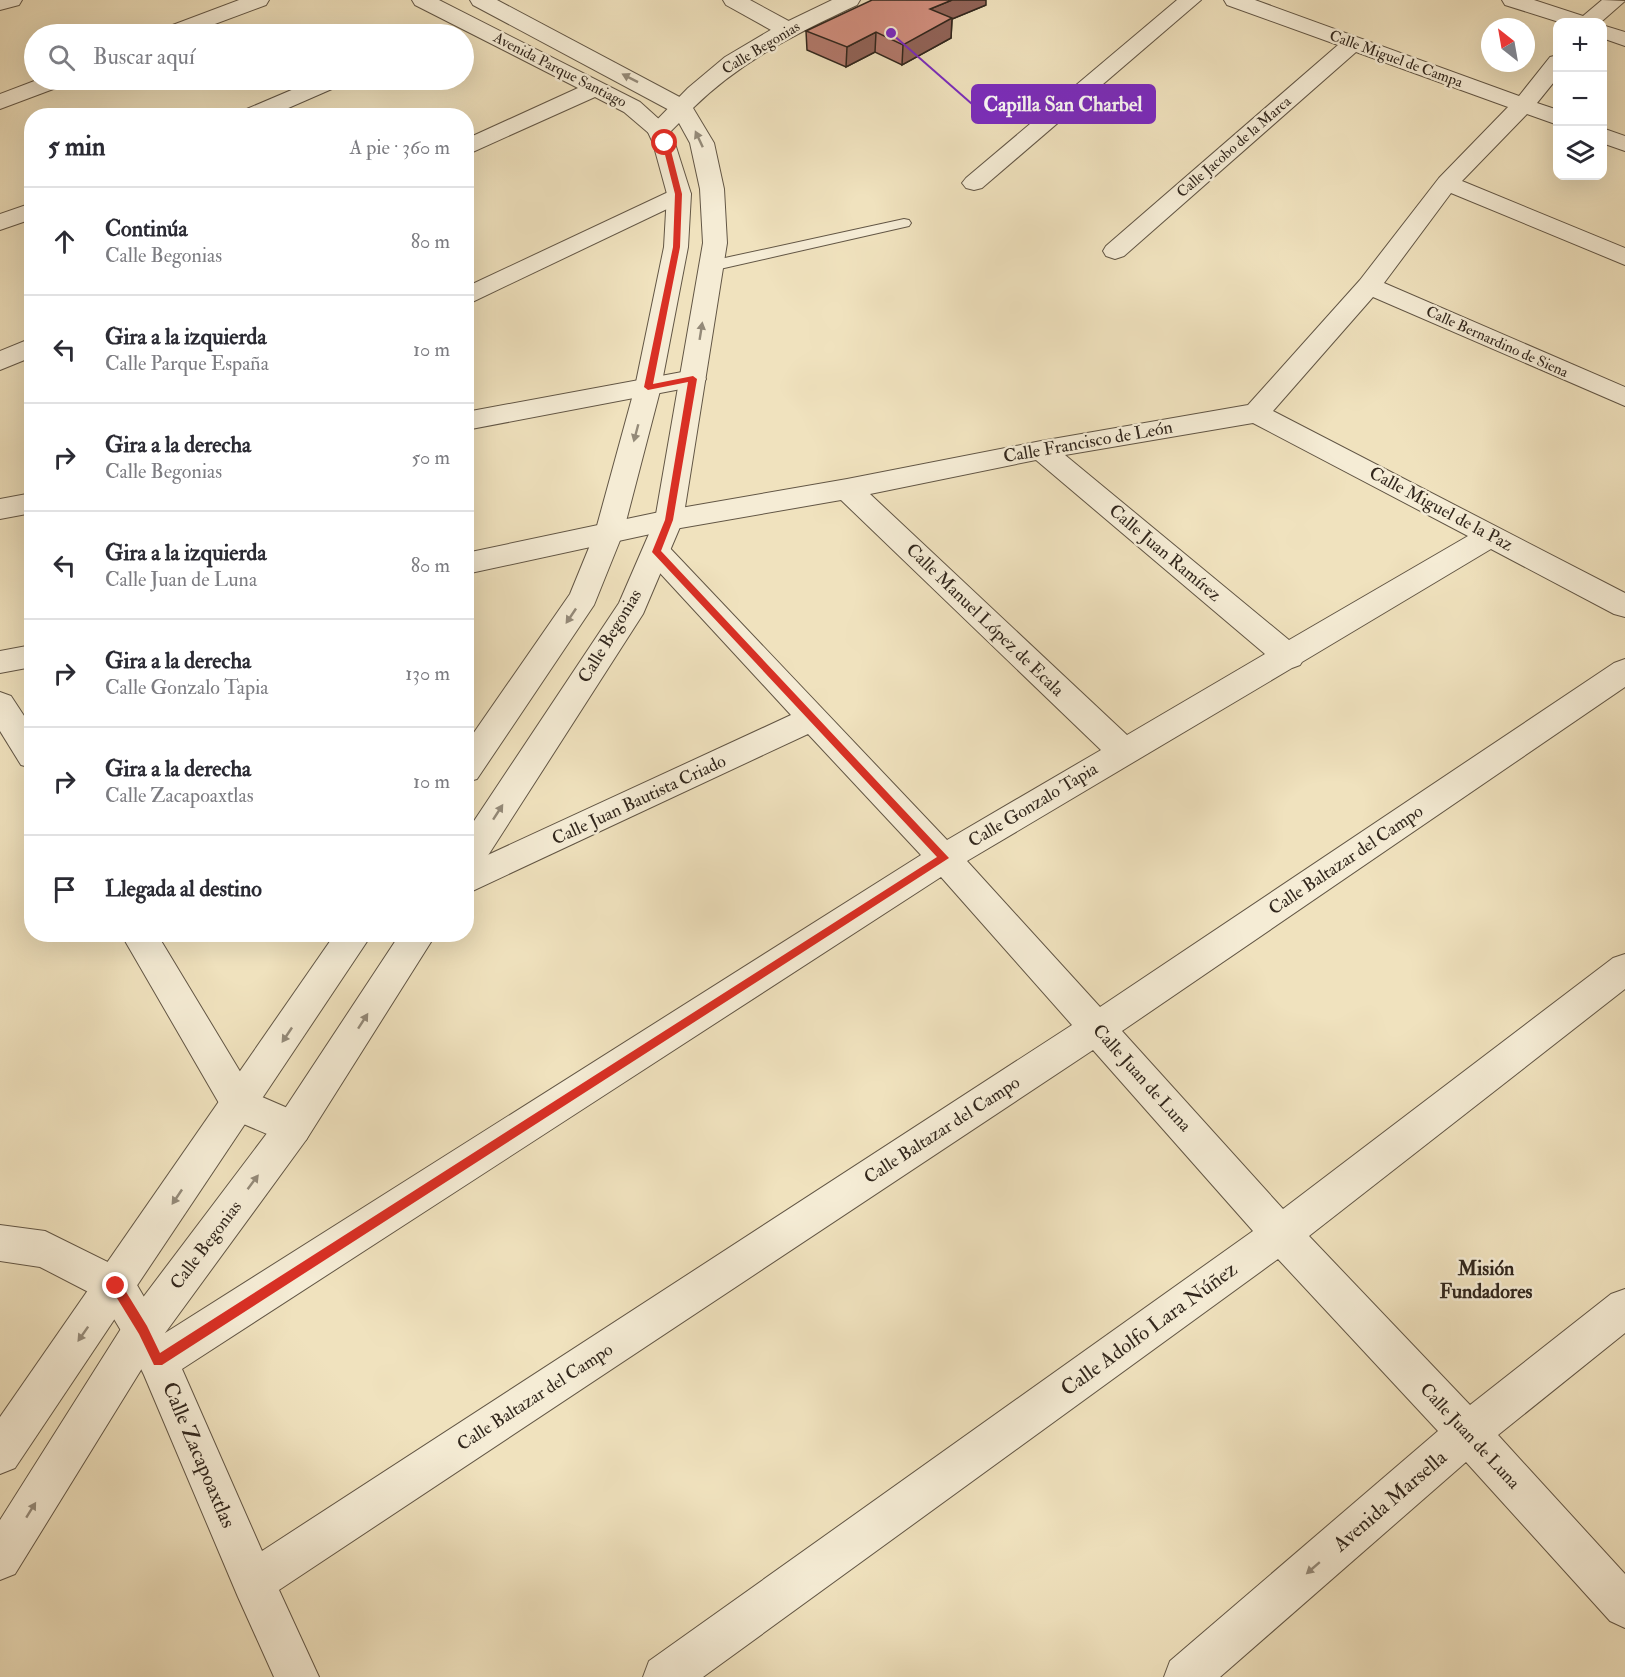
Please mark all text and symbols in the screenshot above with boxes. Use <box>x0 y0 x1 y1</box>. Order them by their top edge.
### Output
street label: Calle Begonias <box>718 17 804 79</box>
north arrow <box>1481 18 1535 72</box>
map controls <box>1553 18 1607 180</box>
button: + <box>1553 18 1607 72</box>
search box <box>24 24 474 90</box>
street label: Calle Miguel de Campa <box>1326 26 1466 93</box>
street label: Avenida Parque Santiago <box>489 28 630 112</box>
icon: search <box>45 41 78 74</box>
text: Buscar aquí <box>93 43 195 71</box>
button: − <box>1553 72 1607 126</box>
one-way arrow <box>622 73 639 83</box>
callout: Capilla San Charbel <box>972 85 1155 123</box>
text: Capilla San Charbel <box>984 92 1143 118</box>
street label: Calle Jacobo de la Marca <box>1173 92 1296 203</box>
button: layers <box>1553 126 1607 180</box>
route start <box>651 129 677 155</box>
one-way arrow <box>694 130 704 148</box>
text: 5 min <box>48 131 105 163</box>
text: A pie · 360 m <box>349 135 450 160</box>
text: Continúa <box>105 215 188 243</box>
icon: ahead <box>48 225 81 258</box>
text: 80 m <box>411 229 450 254</box>
text: Calle Begonias <box>105 243 222 268</box>
street label: Calle Bernardino de Siena <box>1423 302 1572 382</box>
one-way arrow <box>696 321 705 340</box>
text: Gira a la izquierda <box>105 323 266 351</box>
icon: left <box>48 333 81 366</box>
text: 10 m <box>413 337 450 362</box>
text: Calle Parque España <box>105 351 269 376</box>
street label: Calle Francisco de León <box>1001 416 1175 468</box>
one-way arrow <box>630 424 640 442</box>
text: Gira a la derecha <box>105 431 251 459</box>
icon: right <box>48 441 81 474</box>
text: 50 m <box>411 445 450 470</box>
text: Calle Begonias <box>105 459 222 484</box>
street label: Calle Miguel de la Paz <box>1365 461 1517 557</box>
street label: Calle Juan Ramírez <box>1104 499 1226 607</box>
text: Gira a la izquierda <box>105 539 266 567</box>
street label: Calle Manuel López de Ecala <box>901 539 1069 702</box>
icon: left <box>48 549 81 582</box>
text: 80 m <box>411 553 450 578</box>
text: Calle Juan de Luna <box>105 567 257 592</box>
street label: Calle Begonias <box>573 585 647 687</box>
one-way arrow <box>566 608 577 624</box>
text: Gira a la derecha <box>105 647 251 675</box>
icon: right <box>48 657 81 690</box>
text: 130 m <box>405 661 450 686</box>
text: Calle Gonzalo Tapia <box>105 675 268 700</box>
street label: Calle Juan Bautista Criado <box>548 749 730 850</box>
text: Gira a la derecha <box>105 755 251 783</box>
street label: Calle Gonzalo Tapia <box>964 757 1102 853</box>
icon: right <box>48 765 81 798</box>
text: 10 m <box>413 769 450 794</box>
text: Calle Zacapoaxtlas <box>105 783 254 808</box>
street label: Calle Baltazar del Campo <box>1264 800 1428 920</box>
one-way arrow <box>493 804 504 820</box>
icon: arrive <box>48 873 81 906</box>
text: Llegada al destino <box>105 875 262 903</box>
one-way arrow <box>357 1013 369 1029</box>
street label: Calle Juan de Luna <box>1088 1019 1197 1137</box>
one-way arrow <box>281 1027 293 1043</box>
street label: Calle Baltazar del Campo <box>860 1071 1025 1189</box>
one-way arrow <box>247 1174 259 1190</box>
one-way arrow <box>171 1188 183 1204</box>
street label: Calle Begonias <box>165 1196 247 1294</box>
street label: Calle Adolfo Lara Núñez <box>1055 1256 1243 1402</box>
district label: Misión Fundadores <box>1440 1256 1533 1304</box>
route end <box>102 1272 128 1298</box>
one-way arrow <box>77 1325 89 1341</box>
street label: Calle Baltazar del Campo <box>453 1338 618 1456</box>
street label: Calle Zacapoaxtlas <box>156 1378 242 1532</box>
street label: Calle Juan de Luna <box>1415 1378 1525 1494</box>
street label: Avenida Marsella <box>1327 1444 1453 1558</box>
one-way arrow <box>25 1502 36 1518</box>
one-way arrow <box>1306 1561 1321 1574</box>

